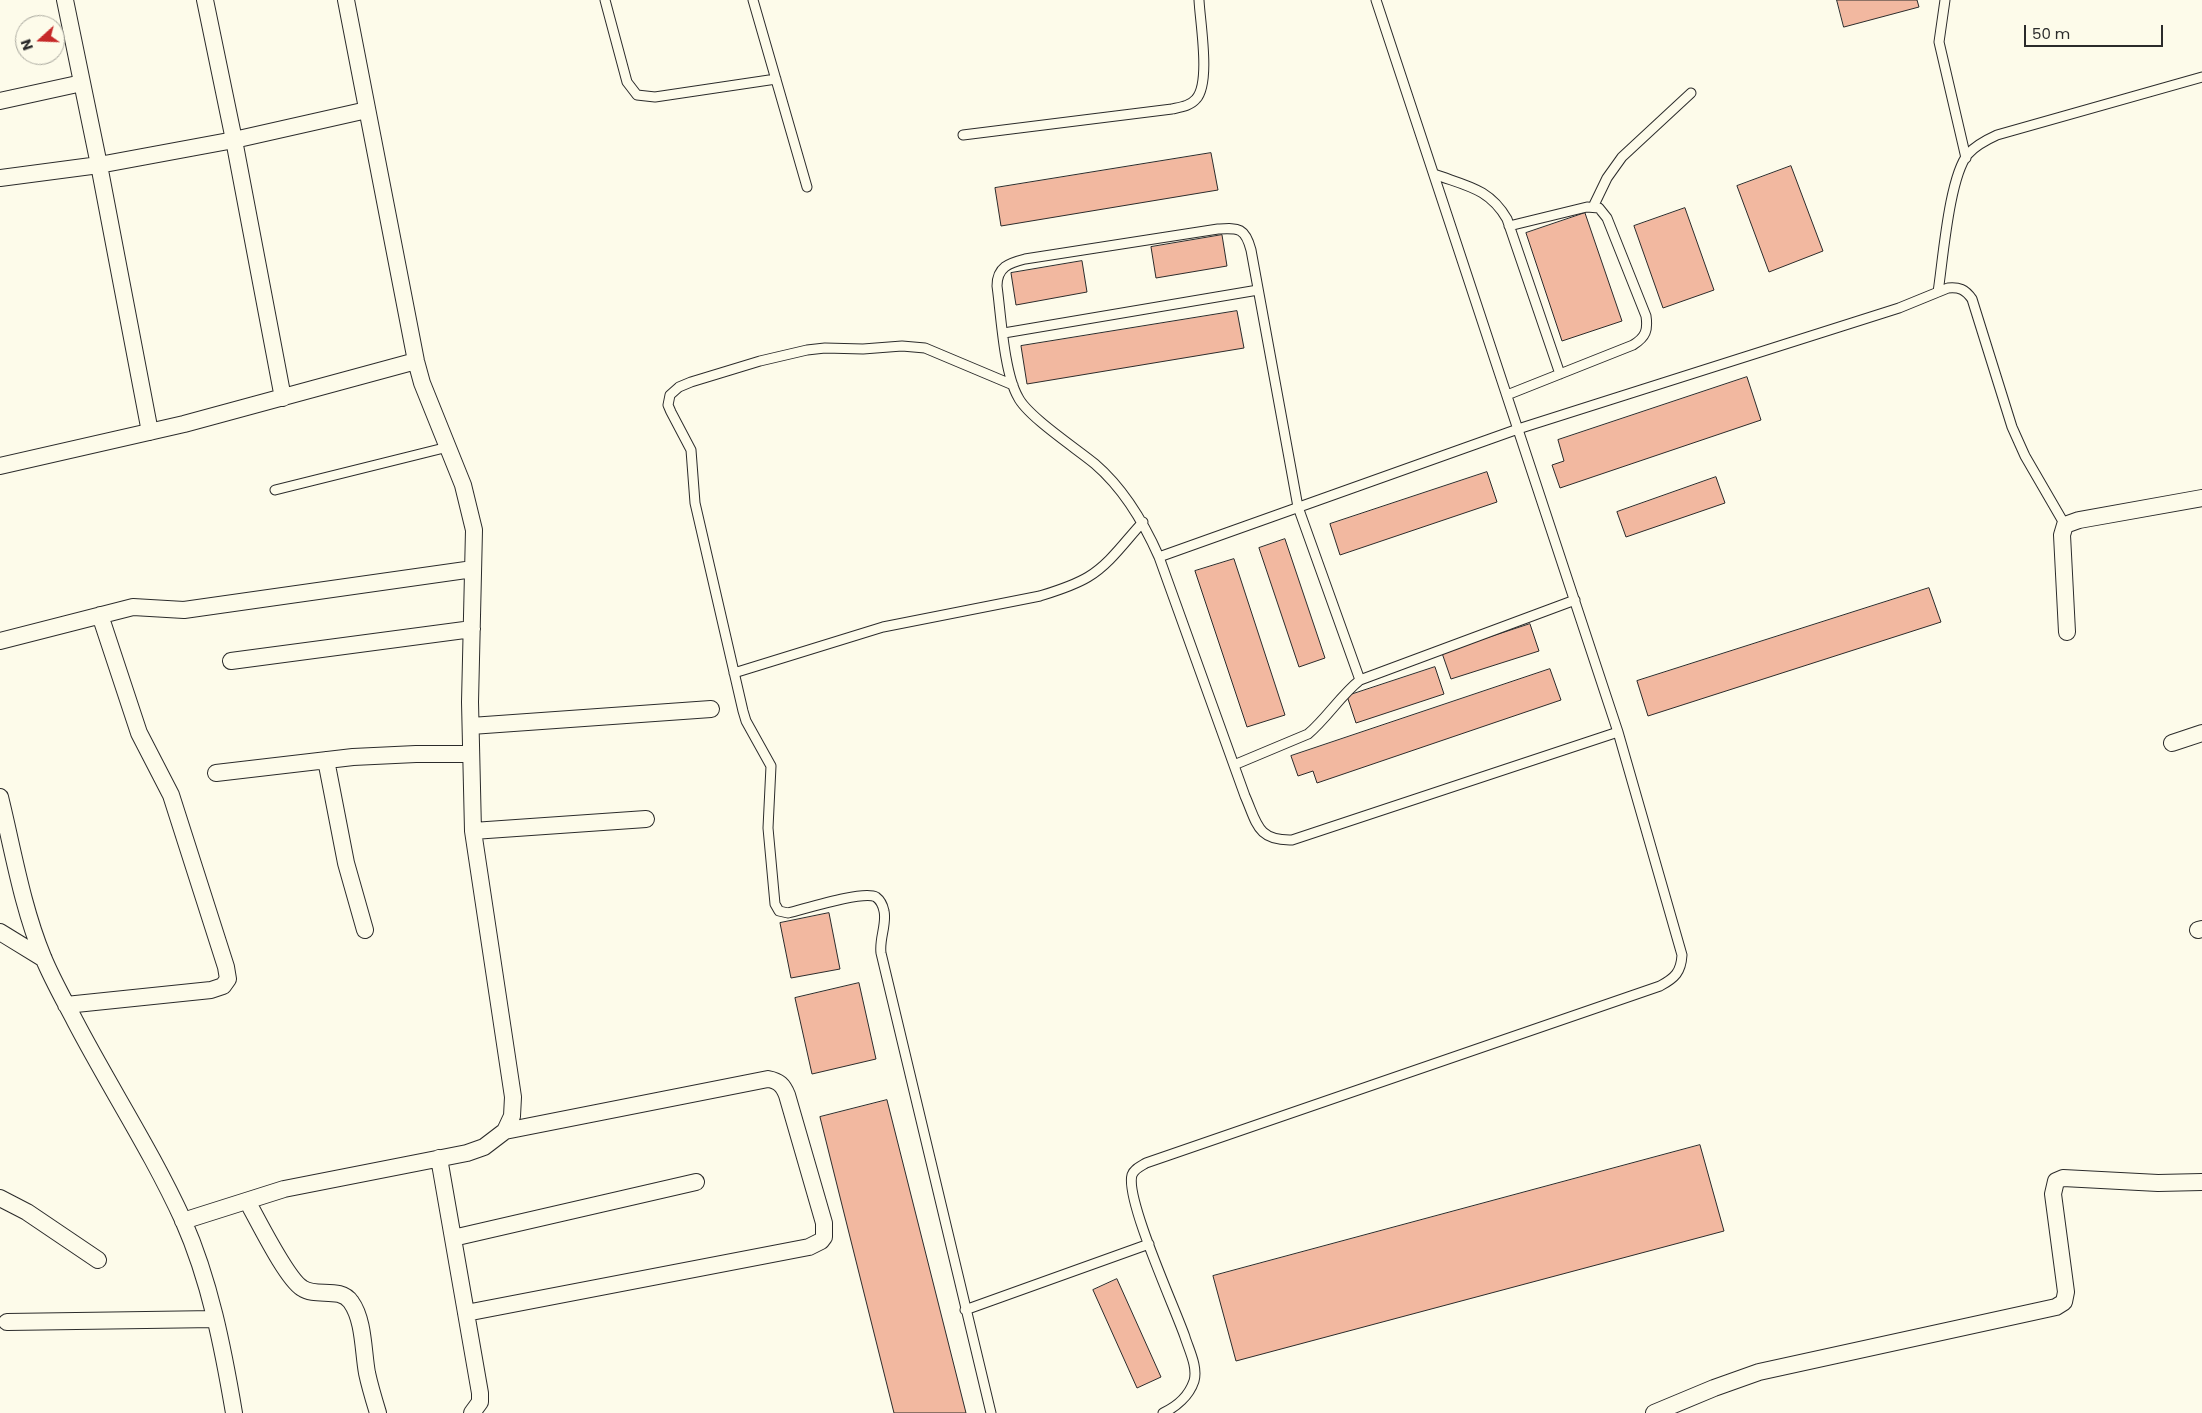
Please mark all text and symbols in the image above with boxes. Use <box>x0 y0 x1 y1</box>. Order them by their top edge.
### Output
north arrow <box>15 15 65 65</box>
scale bar <box>2027 15 2166 47</box>
text: 50 m <box>2032 23 2070 44</box>
text: N <box>16 36 38 53</box>

